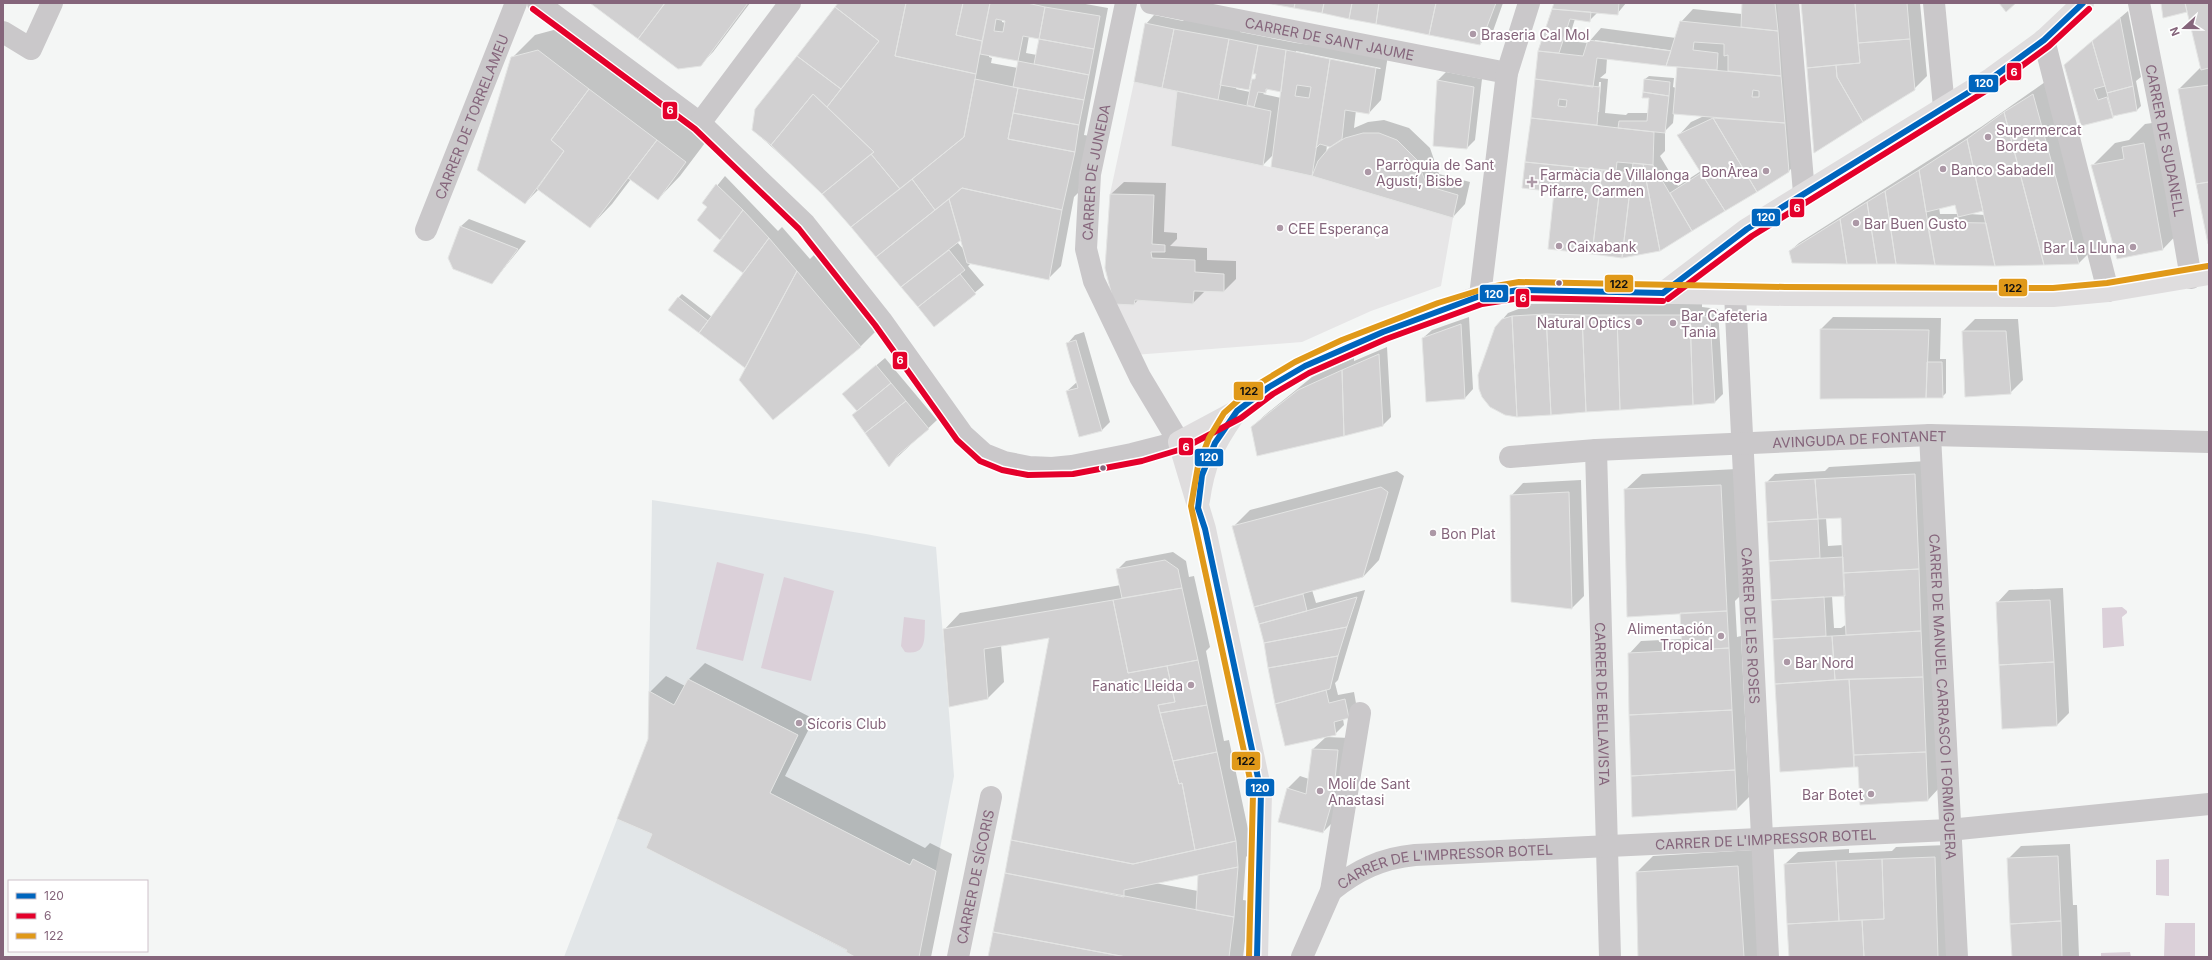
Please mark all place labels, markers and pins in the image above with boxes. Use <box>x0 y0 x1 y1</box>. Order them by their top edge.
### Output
place label: Braseria Cal Mol <box>1481 26 1589 43</box>
marker: Braseria Cal Mol <box>1468 29 1478 39</box>
place label: Supermercat Bordeta <box>1996 121 2082 154</box>
marker: Supermercat Bordeta <box>1983 132 1993 142</box>
place label: Parròquia de Sant Agustí, Bisbe <box>1376 156 1495 189</box>
place label: Banco Sabadell <box>1951 161 2054 178</box>
place label: BonÀrea <box>1701 163 1758 180</box>
marker: Banco Sabadell <box>1938 164 1948 174</box>
place label: Farmàcia de Villalonga Pifarre, Carmen <box>1540 166 1689 199</box>
marker: BonÀrea <box>1761 166 1771 176</box>
marker: Parròquia de Sant Agustí, Bisbe <box>1363 167 1373 177</box>
marker: Farmàcia de Villalonga Pifarre, Carmen <box>1527 177 1537 187</box>
place label: Bar Buen Gusto <box>1864 215 1967 232</box>
marker: Bar Buen Gusto <box>1851 218 1861 228</box>
place label: CEE Esperança <box>1288 220 1389 237</box>
marker: CEE Esperança <box>1275 223 1285 233</box>
place label: Caixabank <box>1567 238 1637 255</box>
place label: Bar La Lluna <box>2043 239 2125 256</box>
marker: Caixabank <box>1554 241 1564 251</box>
marker: Bar La Lluna <box>2128 242 2138 252</box>
unlabelled marker <box>1554 278 1564 288</box>
place label: Bar Cafeteria Tania <box>1681 307 1768 340</box>
place label: Natural Optics <box>1537 314 1631 331</box>
marker: Natural Optics <box>1634 317 1644 327</box>
marker: Bar Cafeteria Tania <box>1668 318 1678 328</box>
unlabelled marker <box>1098 463 1108 473</box>
place label: Bon Plat <box>1441 525 1496 542</box>
marker: Bon Plat <box>1428 528 1438 538</box>
place label: Alimentación Tropical <box>1627 620 1713 653</box>
marker: Alimentación Tropical <box>1716 631 1726 641</box>
place label: Bar Nord <box>1795 654 1854 671</box>
marker: Bar Nord <box>1782 657 1792 667</box>
place label: Fanatic Lleida <box>1092 677 1183 694</box>
marker: Fanatic Lleida <box>1186 680 1196 690</box>
place label: Sícoris Club <box>807 715 886 732</box>
marker: Sícoris Club <box>794 718 804 728</box>
place label: Molí de Sant Anastasi <box>1328 775 1411 808</box>
marker: Molí de Sant Anastasi <box>1315 786 1325 796</box>
place label: Bar Botet <box>1802 786 1863 803</box>
marker: Bar Botet <box>1866 789 1876 799</box>

